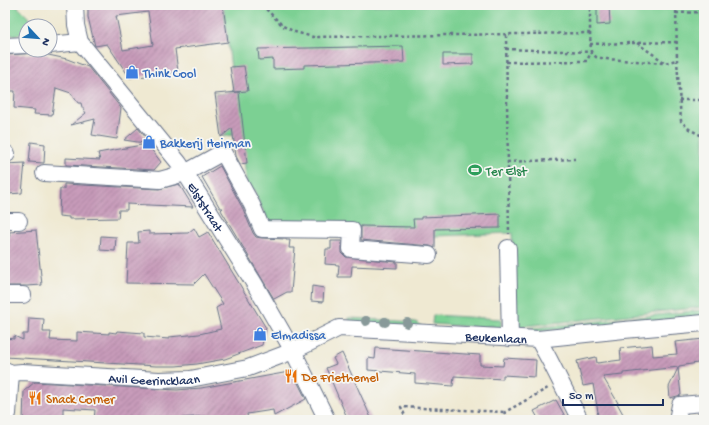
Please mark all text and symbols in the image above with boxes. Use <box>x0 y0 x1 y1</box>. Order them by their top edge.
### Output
north arrow <box>18 18 58 58</box>
text: N <box>38 36 52 47</box>
shop icon: Think Cool <box>124 64 140 80</box>
place label: Think Cool <box>142 67 196 82</box>
shop icon: Bakkerij Heirman <box>141 134 157 150</box>
place label: Bakkerij Heirman <box>159 137 251 152</box>
sports icon: Ter Elst <box>467 162 483 178</box>
place label: Ter Elst <box>485 165 528 180</box>
street label: Elststraat <box>183 180 226 237</box>
shop icon: Elmadissa <box>252 326 268 342</box>
place label: Elmadissa <box>271 329 326 344</box>
street label: Beukenlaan <box>464 330 528 348</box>
restaurant icon: De Friethemel <box>283 368 299 384</box>
place label: De Friethemel <box>301 371 379 386</box>
street label: Avil Geerincklaan <box>108 372 202 390</box>
scale bar <box>563 381 663 407</box>
restaurant icon: Snack Corner <box>27 390 43 406</box>
text: 50 m <box>569 390 594 404</box>
place label: Snack Corner <box>46 393 116 408</box>

